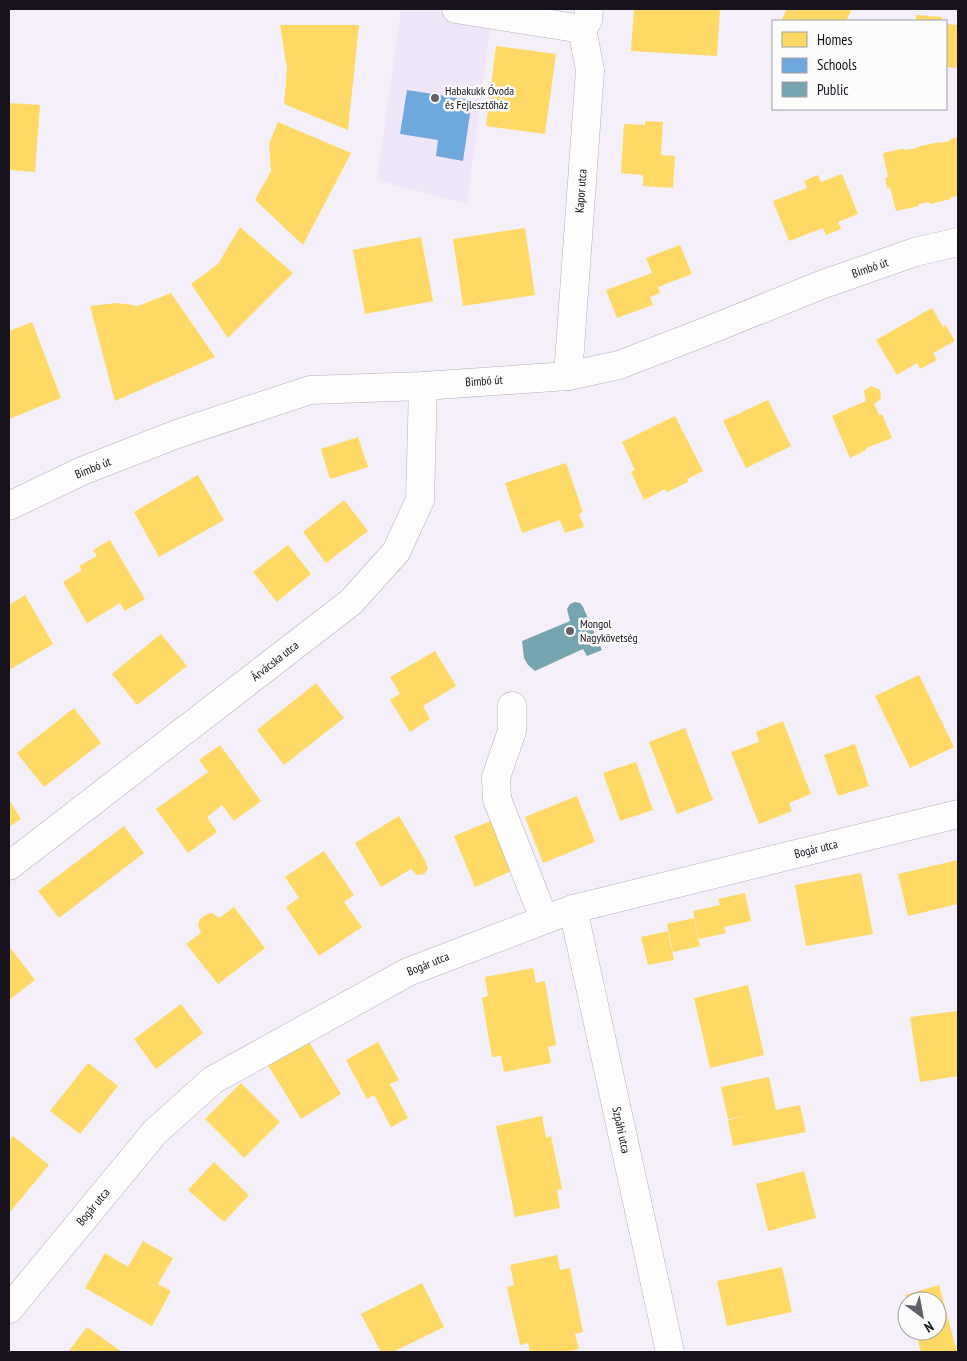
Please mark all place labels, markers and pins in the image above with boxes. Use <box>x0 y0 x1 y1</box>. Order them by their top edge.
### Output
place label: Habakukk Óvoda és Fejlesztőház <box>445 83 514 112</box>
marker: Habakukk Óvoda és Fejlesztőház <box>429 92 441 104</box>
place label: Mongol Nagykövetség <box>580 616 638 645</box>
marker: Mongol Nagykövetség <box>564 625 576 637</box>

